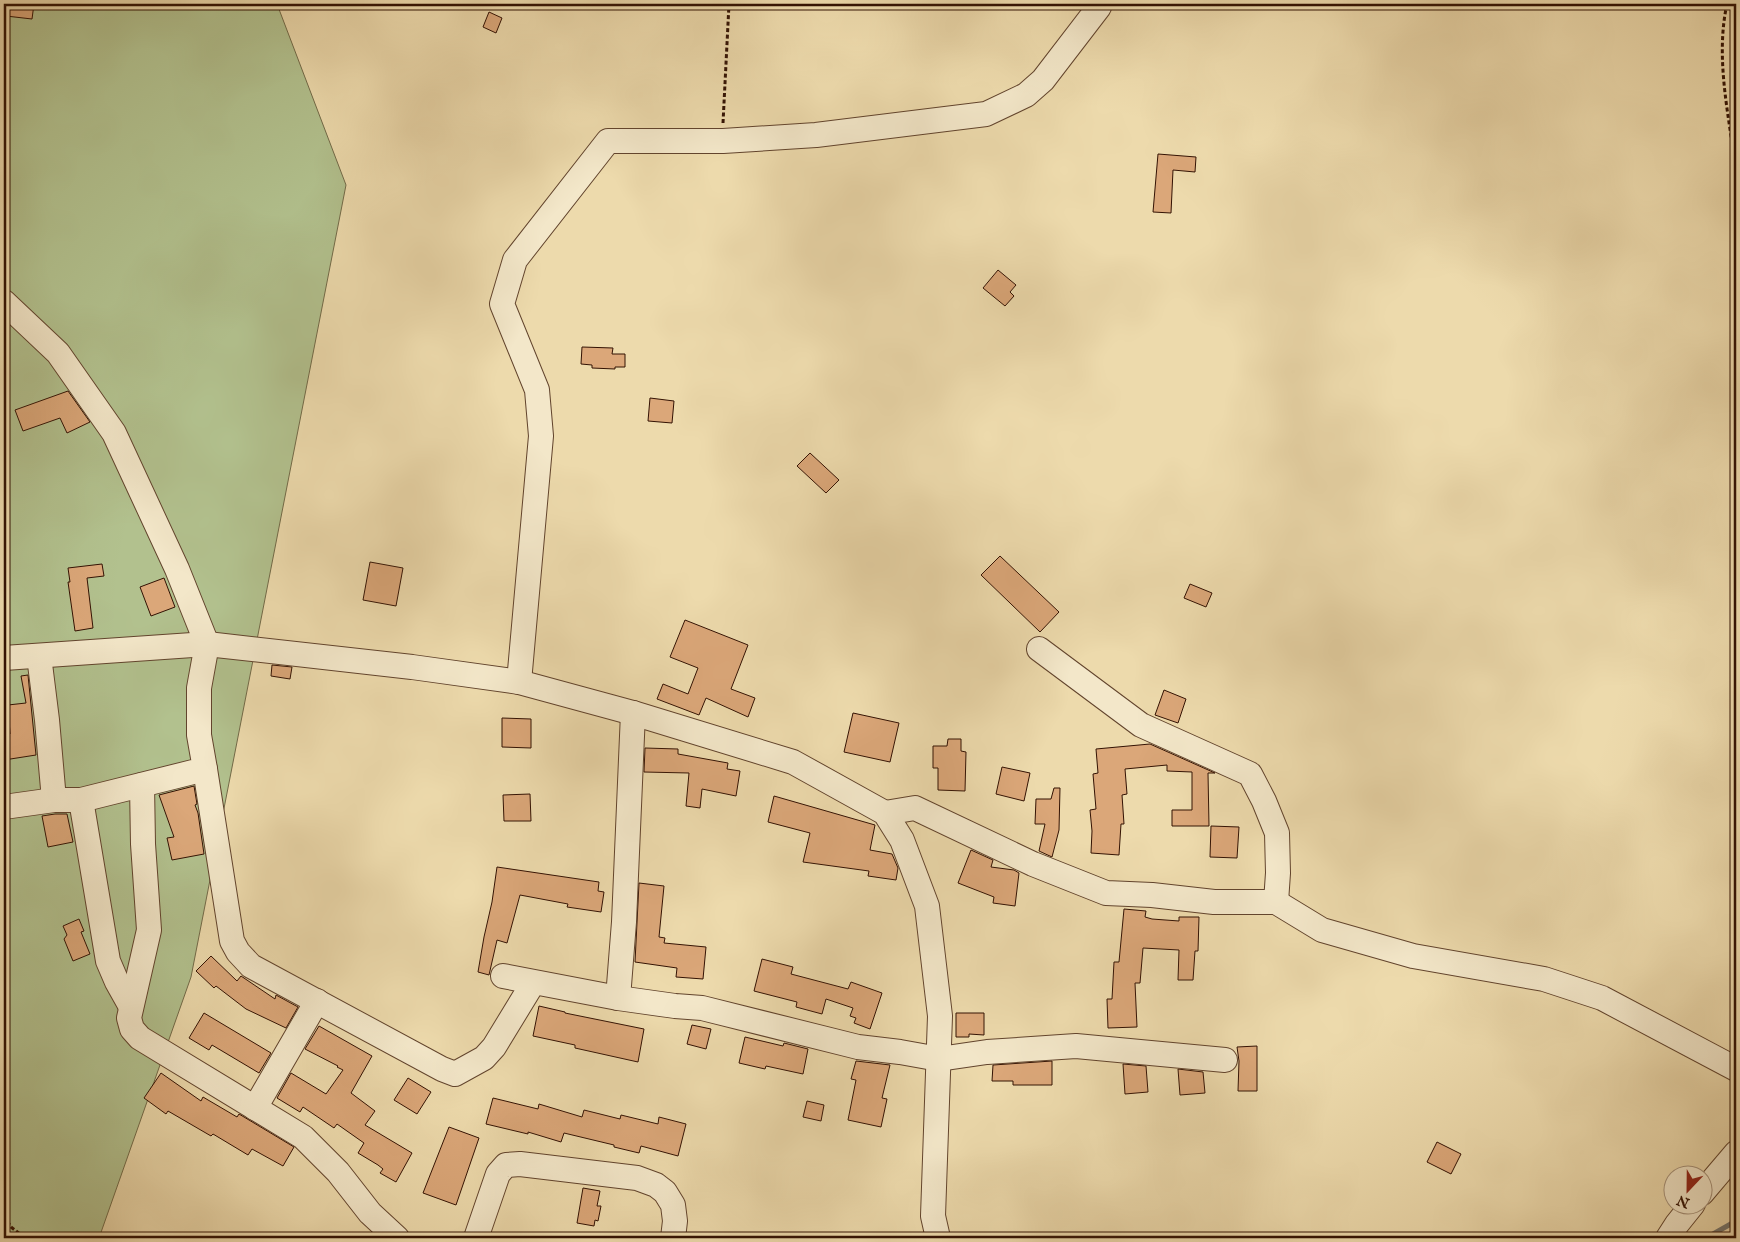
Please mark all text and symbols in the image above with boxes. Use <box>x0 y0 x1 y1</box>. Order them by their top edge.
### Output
north arrow <box>1662 1164 1712 1214</box>
text: N <box>1675 1191 1693 1212</box>

